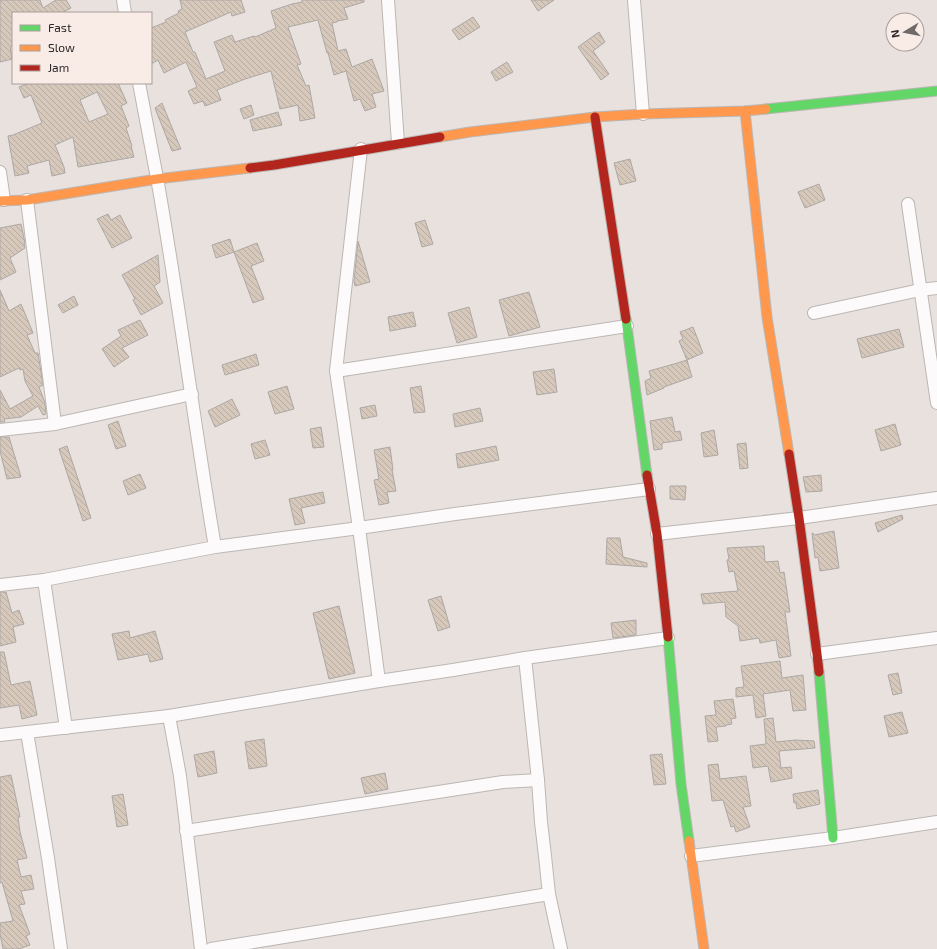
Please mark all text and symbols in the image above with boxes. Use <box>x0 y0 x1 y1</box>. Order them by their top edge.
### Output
legend <box>12 12 152 84</box>
north arrow <box>885 12 925 52</box>
text: Fast <box>48 20 72 34</box>
text: N <box>888 29 902 39</box>
text: Slow <box>48 40 75 54</box>
text: Jam <box>48 60 69 74</box>

